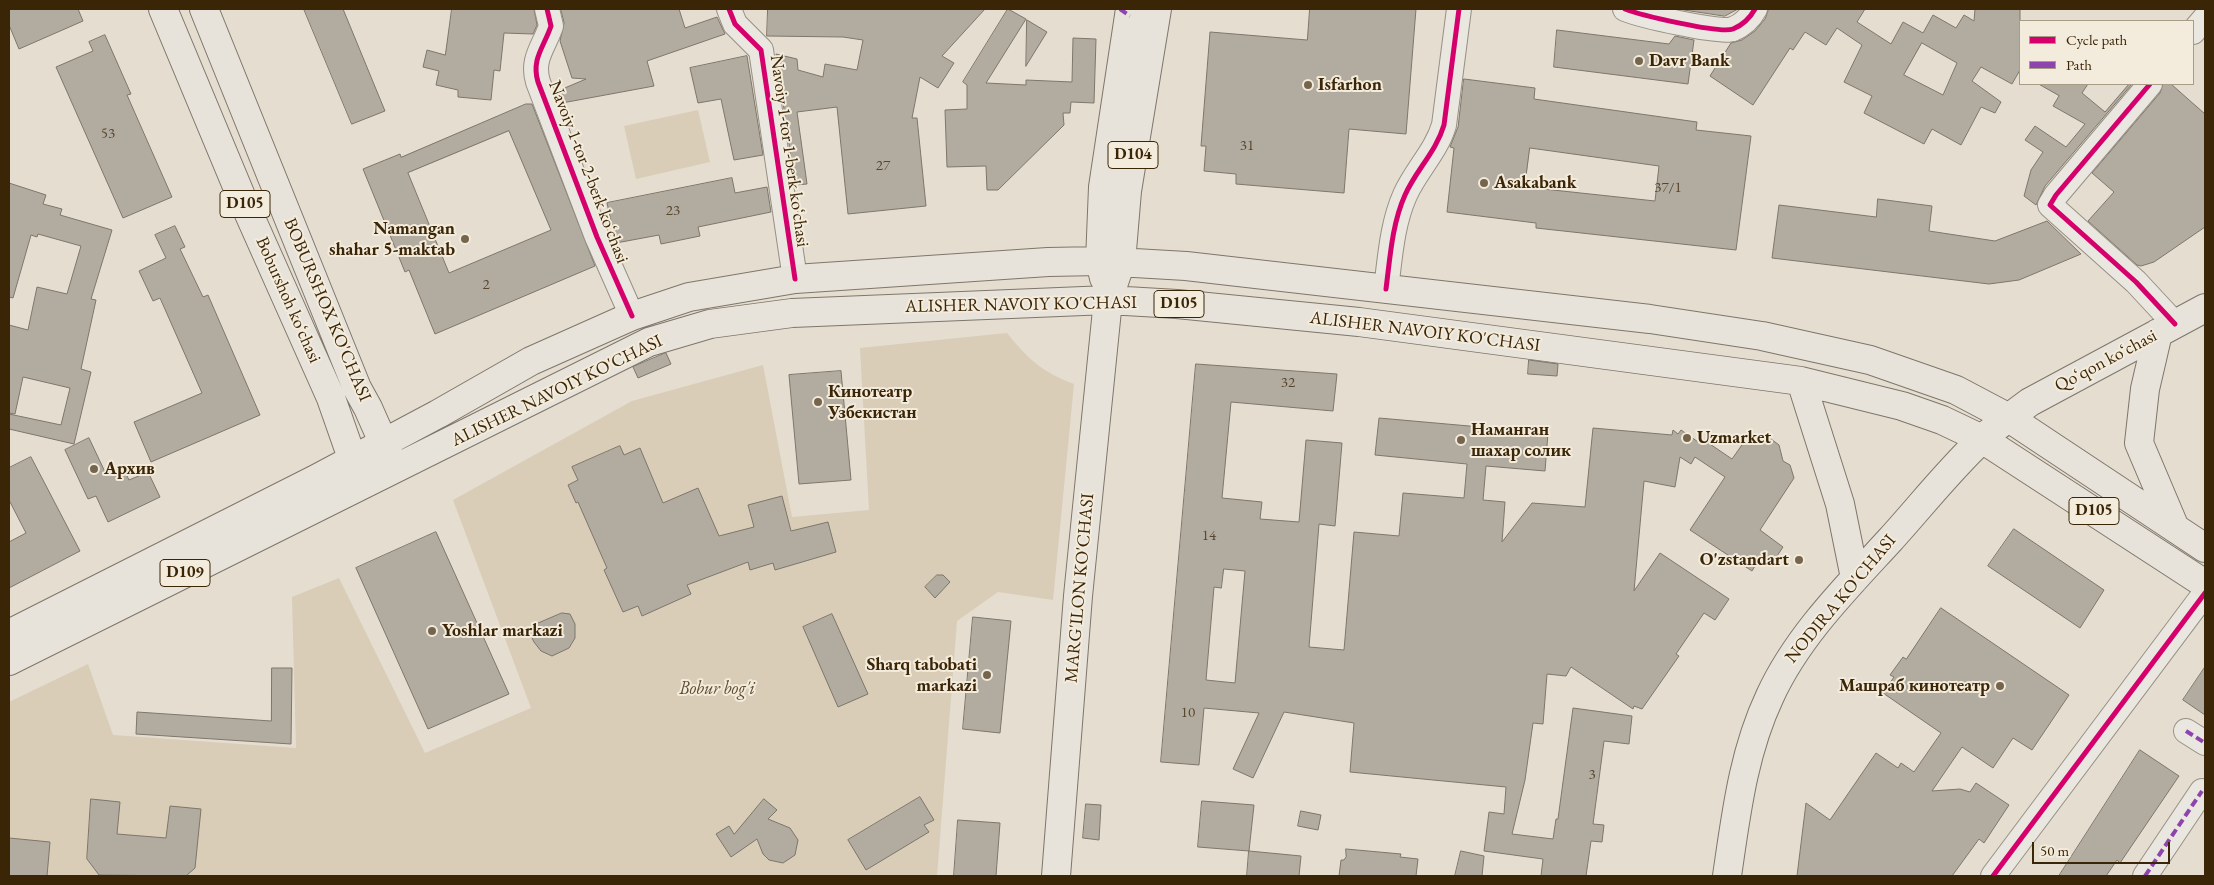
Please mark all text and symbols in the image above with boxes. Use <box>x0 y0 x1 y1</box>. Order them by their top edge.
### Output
legend <box>2019 20 2194 85</box>
text: Cycle path <box>2066 30 2127 49</box>
place label: Davr Bank <box>1649 50 1730 72</box>
street label: Navoiy 1-tor 1-berk koʻchasi <box>765 53 813 249</box>
marker: Davr Bank <box>1633 55 1645 67</box>
text: Path <box>2066 55 2092 74</box>
place label: Isfarhon <box>1318 74 1382 96</box>
street label: Navoiy 1-tor 2-berk koʻchasi <box>543 78 633 266</box>
marker: Isfarhon <box>1302 79 1314 91</box>
house number: 53 <box>101 125 115 143</box>
house number: 31 <box>1240 137 1254 155</box>
road number: D104 <box>1108 142 1158 168</box>
house number: 27 <box>876 157 890 175</box>
place label: Asakabank <box>1494 172 1577 194</box>
marker: Asakabank <box>1478 177 1490 189</box>
house number: 37/1 <box>1654 179 1682 197</box>
road number: D105 <box>220 190 270 218</box>
house number: 23 <box>666 202 680 220</box>
street label: BOBURSHOX KO'CHASI <box>279 215 375 405</box>
place label: Namangan shahar 5-maktab <box>329 218 455 260</box>
marker: Namangan shahar 5-maktab <box>459 233 471 245</box>
street label: Boburshoh koʻchasi <box>251 234 325 366</box>
house number: 2 <box>482 276 490 294</box>
road number: D105 <box>1154 290 1204 318</box>
street label: ALISHER NAVOIY KO'CHASI <box>905 292 1137 318</box>
street label: ALISHER NAVOIY KO'CHASI <box>1309 307 1541 357</box>
street label: Qoʻqon koʻchasi <box>2051 325 2161 397</box>
street label: ALISHER NAVOIY KO'CHASI <box>448 330 666 452</box>
house number: 32 <box>1281 374 1295 392</box>
place label: Кинотеатр Узбекистан <box>828 381 917 424</box>
marker: Кинотеатр Узбекистан <box>812 396 824 408</box>
place label: Наманган шахар солик <box>1471 419 1571 462</box>
place label: Uzmarket <box>1697 427 1771 449</box>
marker: Uzmarket <box>1681 432 1693 444</box>
marker: Наманган шахар солик <box>1455 434 1467 446</box>
place label: Архив <box>104 458 155 480</box>
marker: Архив <box>88 463 100 475</box>
street label: MARG'ILON KO'CHASI <box>1061 492 1099 684</box>
road number: D105 <box>2069 498 2119 524</box>
house number: 14 <box>1202 527 1216 545</box>
street label: NODIRA KO'CHASI <box>1781 530 1901 668</box>
place label: O'zstandart <box>1700 549 1789 571</box>
marker: O'zstandart <box>1793 554 1805 566</box>
road number: D109 <box>160 560 210 586</box>
place label: Yoshlar markazi <box>442 620 563 642</box>
marker: Yoshlar markazi <box>426 625 438 637</box>
place label: Sharq tabobati markazi <box>866 654 977 696</box>
marker: Sharq tabobati markazi <box>981 669 993 681</box>
place label: Машраб кинотеатр <box>1839 675 1990 697</box>
park label: Bobur bog'i <box>679 678 755 700</box>
marker: Машраб кинотеатр <box>1994 680 2006 692</box>
house number: 10 <box>1181 704 1195 722</box>
house number: 3 <box>1588 766 1596 784</box>
scale bar <box>2034 832 2172 864</box>
text: 50 m <box>2040 841 2069 860</box>

